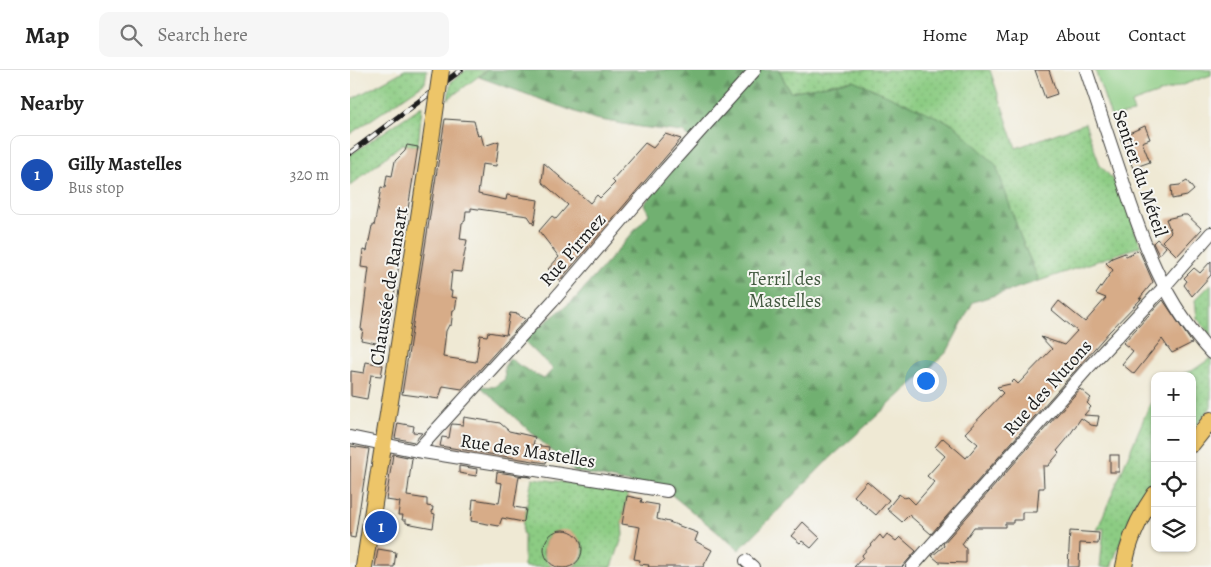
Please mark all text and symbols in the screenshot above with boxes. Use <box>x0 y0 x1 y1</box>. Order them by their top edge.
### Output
search box <box>99 12 449 57</box>
text: Map <box>25 19 69 51</box>
icon: search <box>117 21 145 49</box>
text: Search here <box>157 22 248 48</box>
text: Home <box>922 23 967 47</box>
text: Map <box>995 23 1028 47</box>
text: About <box>1056 23 1100 47</box>
text: Contact <box>1128 23 1186 47</box>
text: Nearby <box>20 89 83 117</box>
street label: Sentier du Méteil <box>1106 106 1174 241</box>
text: Gilly Mastelles <box>68 151 182 177</box>
text: 1 <box>34 164 40 186</box>
text: 320 m <box>290 164 329 186</box>
text: Bus stop <box>68 177 124 199</box>
street label: Chaussée de Ransart <box>364 205 414 367</box>
street label: Rue Pirmez <box>534 207 612 292</box>
park label: Terril des Mastelles <box>749 266 821 314</box>
street label: Rue des Nutons <box>997 334 1098 441</box>
your location <box>913 368 939 394</box>
map controls <box>1151 372 1196 552</box>
button: + <box>1151 372 1196 417</box>
button: − <box>1151 417 1196 462</box>
street label: Rue des Mastelles <box>458 427 597 474</box>
button: locate <box>1151 462 1196 507</box>
button: layers <box>1151 507 1196 552</box>
pin: 1 <box>365 508 397 546</box>

